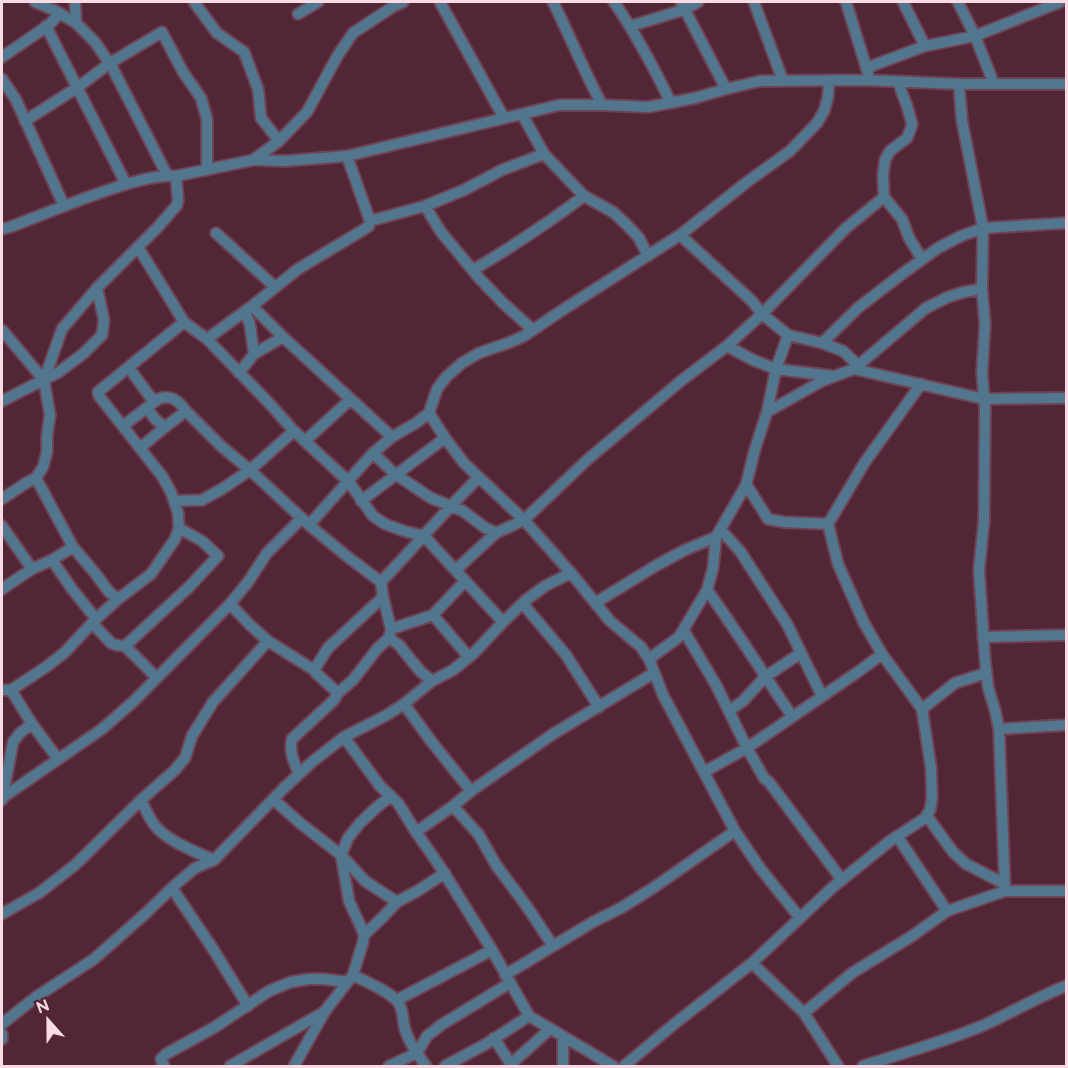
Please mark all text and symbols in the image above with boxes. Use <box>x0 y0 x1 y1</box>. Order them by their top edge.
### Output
north arrow <box>18 990 78 1050</box>
text: N <box>34 995 52 1018</box>

